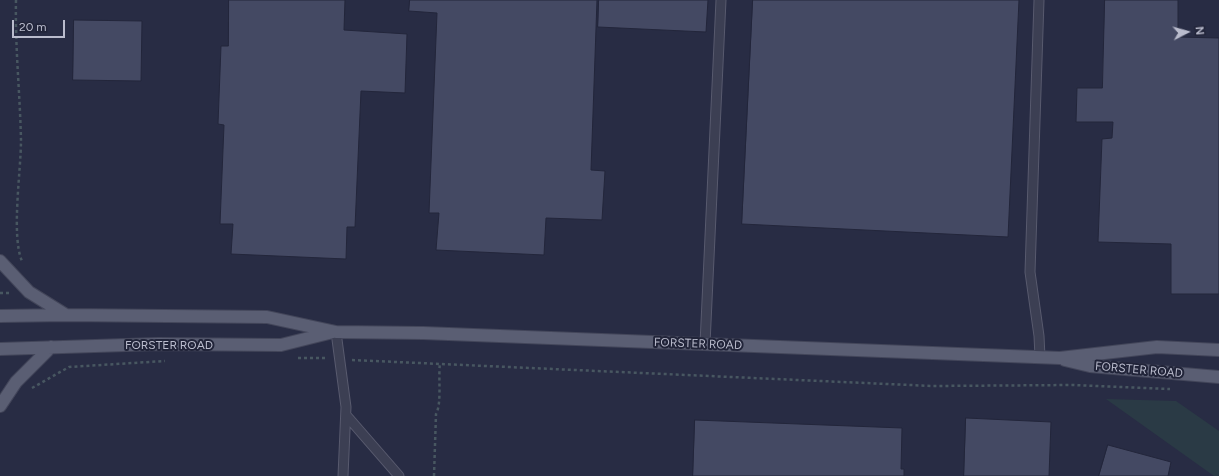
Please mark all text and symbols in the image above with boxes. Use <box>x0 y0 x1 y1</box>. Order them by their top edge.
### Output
scale bar <box>14 12 67 38</box>
north arrow <box>1167 12 1207 52</box>
text: 20 m <box>19 20 47 34</box>
text: N <box>1193 26 1206 36</box>
street label: FORSTER ROAD <box>654 335 742 353</box>
street label: FORSTER ROAD <box>125 338 213 352</box>
street label: FORSTER ROAD <box>1094 359 1184 381</box>

